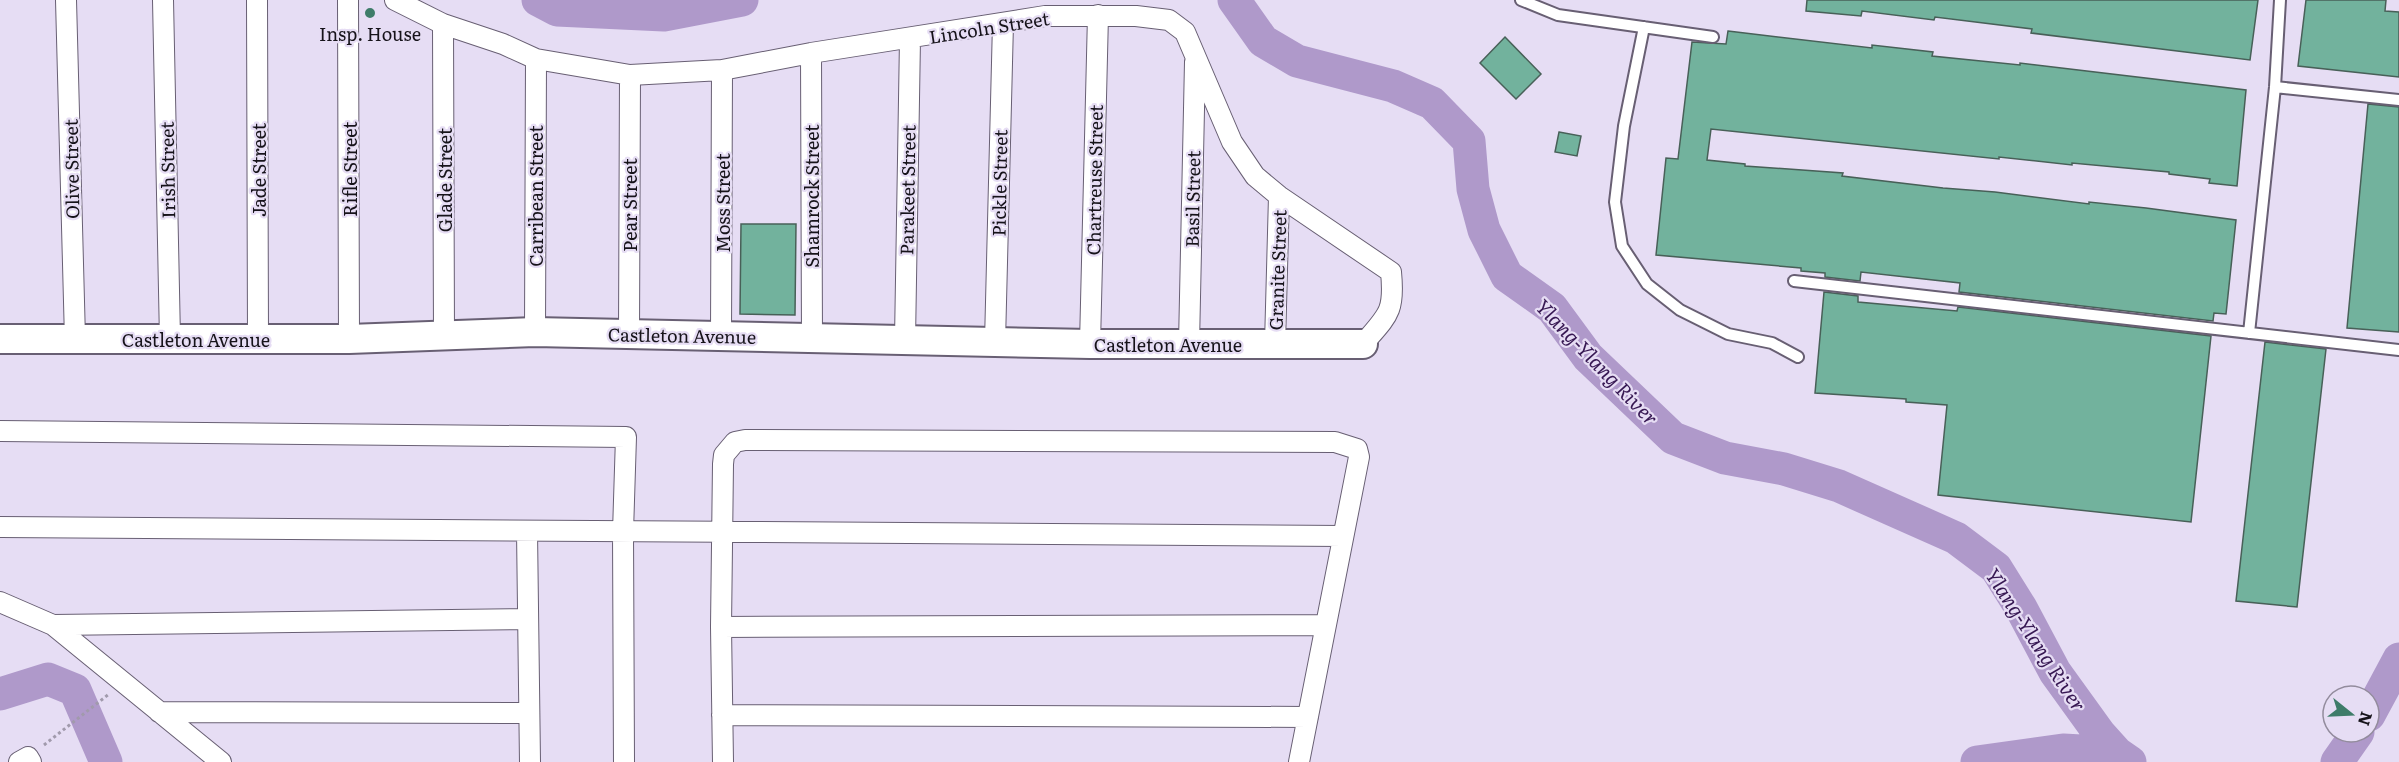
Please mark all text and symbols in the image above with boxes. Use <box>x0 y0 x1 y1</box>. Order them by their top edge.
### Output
street label: Lincoln Street <box>927 4 1052 50</box>
marker: Insp. House <box>363 6 377 20</box>
place label: Insp. House <box>319 20 421 47</box>
street label: Chartreuse Street <box>1079 104 1109 256</box>
street label: Olive Street <box>57 118 85 219</box>
street label: Irish Street <box>153 121 181 219</box>
street label: Rifle Street <box>336 121 363 217</box>
street label: Jade Street <box>245 122 272 217</box>
street label: Shamrock Street <box>798 124 825 268</box>
street label: Parakeet Street <box>892 124 922 255</box>
street label: Carribean Street <box>522 125 549 267</box>
street label: Glade Street <box>431 127 458 232</box>
street label: Pickle Street <box>985 129 1013 237</box>
street label: Basil Street <box>1178 150 1206 248</box>
street label: Moss Street <box>709 153 736 253</box>
street label: Pear Street <box>616 158 643 252</box>
street label: Granite Street <box>1261 209 1293 331</box>
water label: Ylang-Ylang River <box>1530 291 1666 431</box>
street label: Castleton Avenue <box>608 320 756 350</box>
street label: Castleton Avenue <box>122 326 270 353</box>
street label: Castleton Avenue <box>1094 331 1242 358</box>
water label: Ylang-Ylang River <box>1979 561 2095 717</box>
north arrow <box>2321 684 2381 744</box>
text: N <box>2353 709 2380 729</box>

